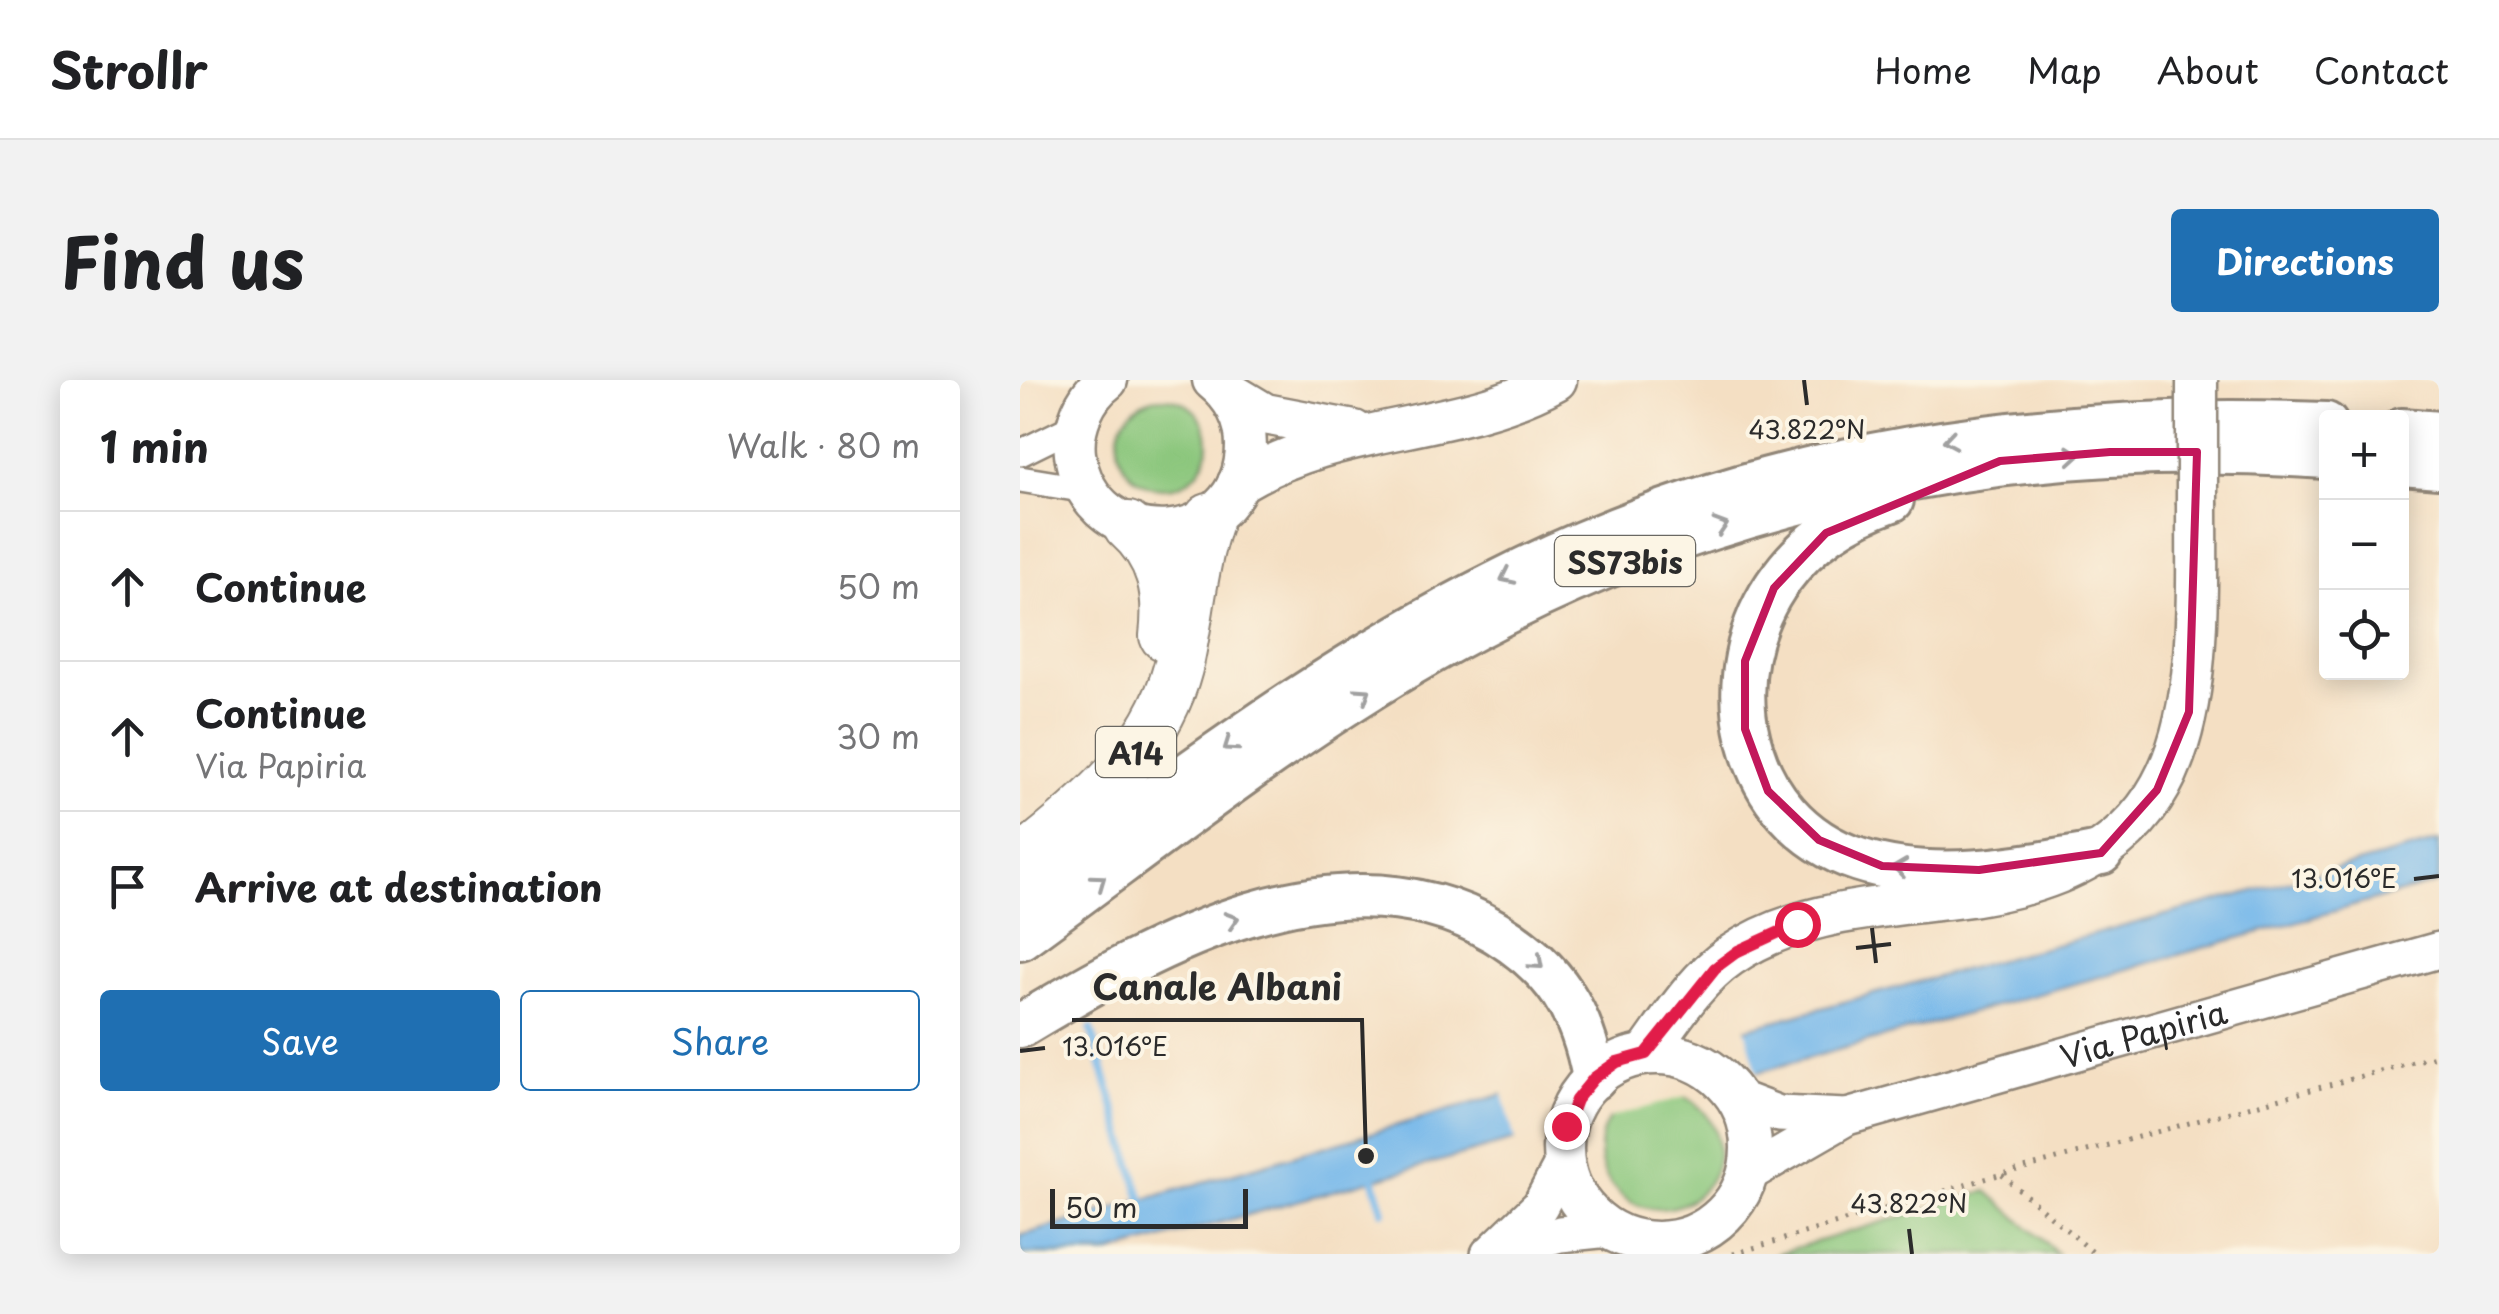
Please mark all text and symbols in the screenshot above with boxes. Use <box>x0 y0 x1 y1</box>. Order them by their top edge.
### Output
text: Strollr <box>50 33 208 105</box>
text: Home <box>1875 43 1972 96</box>
text: Map <box>2027 43 2102 96</box>
text: About <box>2157 43 2259 96</box>
text: Contact <box>2314 43 2449 96</box>
text: Find us <box>60 207 305 313</box>
button: Directions <box>2171 209 2439 312</box>
text: 43.822°N <box>1749 410 1865 448</box>
map controls <box>2319 410 2409 680</box>
button: + <box>2319 410 2409 500</box>
text: 1 min <box>100 414 209 477</box>
text: Walk · 80 m <box>727 421 920 469</box>
one-way arrow <box>1942 429 1958 450</box>
one-way arrow <box>2065 445 2081 467</box>
button: − <box>2319 500 2409 590</box>
one-way arrow <box>1711 518 1728 538</box>
road number: SS73bis <box>1555 536 1695 586</box>
text: Continue <box>195 558 366 615</box>
icon: ahead <box>100 559 155 614</box>
text: 50 m <box>837 562 920 610</box>
one-way arrow <box>1500 565 1518 584</box>
button: locate <box>2319 590 2409 680</box>
text: Continue <box>195 684 366 741</box>
one-way arrow <box>1354 687 1372 706</box>
icon: ahead <box>100 709 155 764</box>
text: 30 m <box>836 712 920 760</box>
road number: A14 <box>1096 727 1176 777</box>
one-way arrow <box>1223 733 1241 751</box>
text: Via Papiria <box>195 741 366 789</box>
text: Arrive at destination <box>195 858 603 915</box>
one-way arrow <box>1892 858 1908 879</box>
icon: arrive <box>100 859 155 914</box>
text: 13.016°E <box>2291 859 2397 897</box>
one-way arrow <box>1088 875 1106 893</box>
route start <box>1775 902 1821 948</box>
one-way arrow <box>1223 911 1240 932</box>
one-way arrow <box>1526 952 1544 970</box>
callout: Canale Albani <box>1072 955 1362 1020</box>
text: Canale Albani <box>1092 959 1342 1012</box>
street label: Via Papiria <box>2054 987 2232 1080</box>
button: Save <box>100 990 500 1091</box>
button: Share <box>520 990 920 1091</box>
text: 13.016°E <box>1062 1027 1168 1065</box>
route end <box>1544 1104 1590 1150</box>
scale bar <box>1050 1184 1248 1228</box>
text: 43.822°N <box>1851 1184 1967 1222</box>
text: 50 m <box>1065 1185 1138 1228</box>

